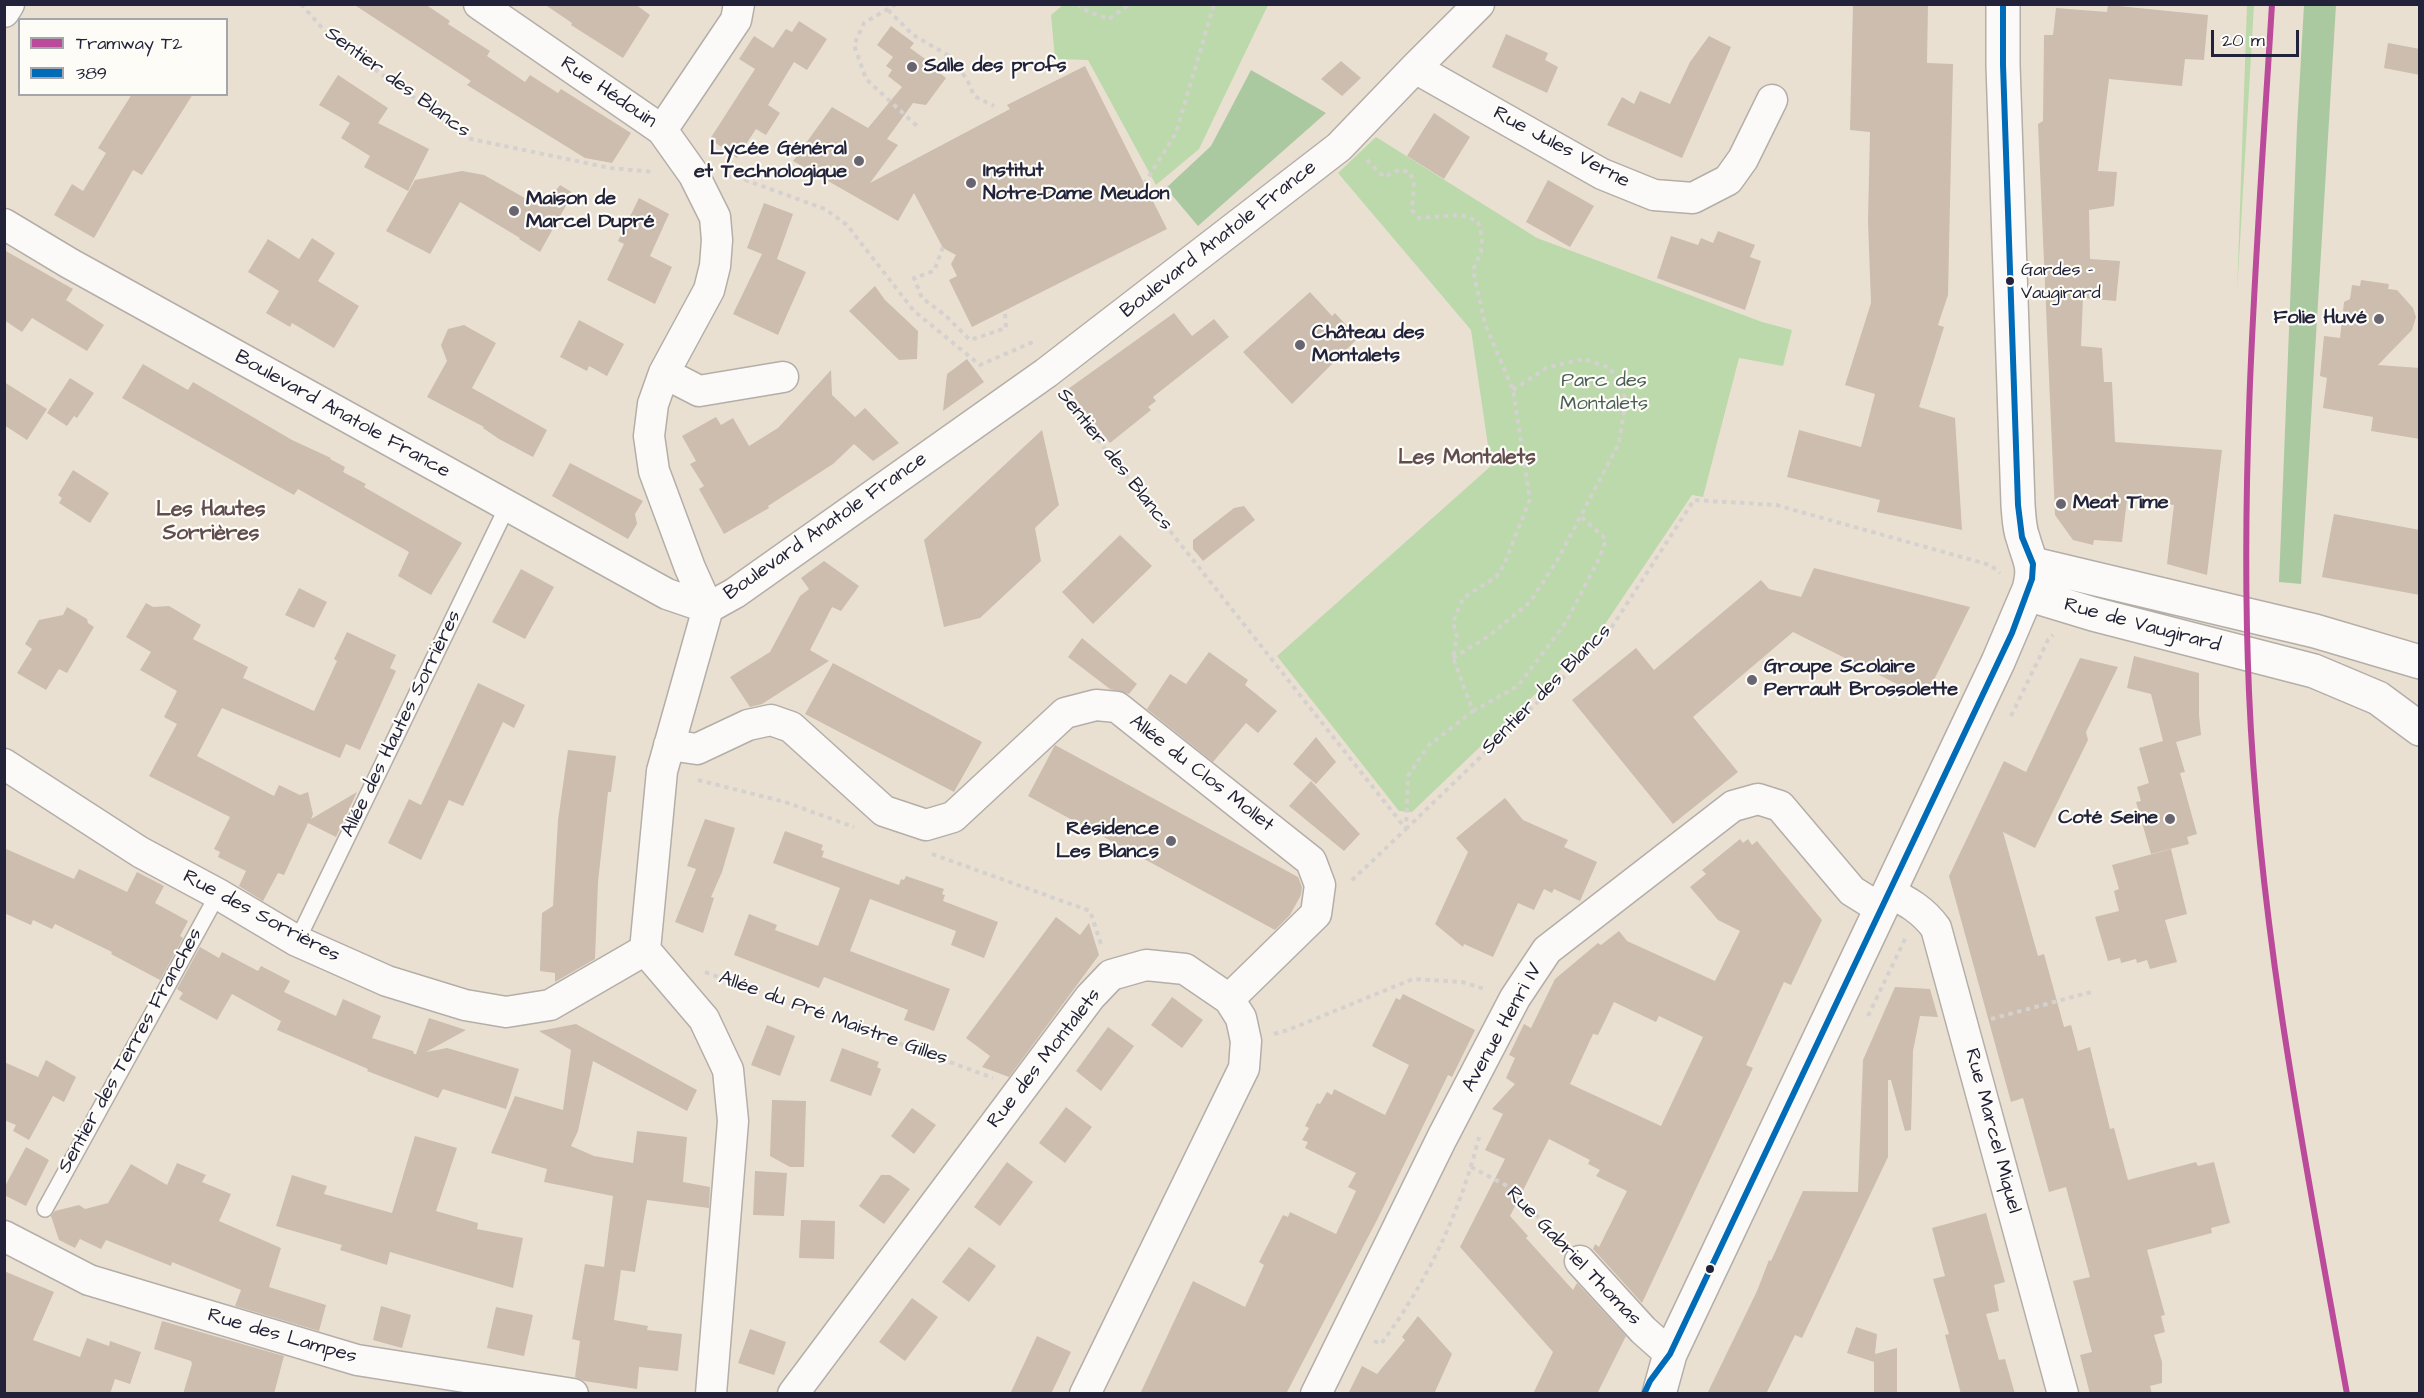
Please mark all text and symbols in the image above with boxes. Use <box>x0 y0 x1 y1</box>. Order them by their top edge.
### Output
legend <box>18 18 228 96</box>
scale bar <box>2214 18 2302 56</box>
street label: Sentier des Blancs <box>320 22 474 144</box>
text: 20 m <box>2222 28 2265 53</box>
text: Tramway T2 <box>76 31 183 56</box>
street label: Rue Hédouin <box>555 52 661 134</box>
place label: Salle des profs <box>924 55 1067 79</box>
marker: Salle des profs <box>905 60 919 74</box>
text: 389 <box>76 61 107 86</box>
street label: Rue Jules Verne <box>1489 102 1633 194</box>
place label: Lycée Général et Technologique <box>694 138 847 185</box>
marker: Lycée Général et Technologique <box>852 154 866 168</box>
street label: Boulevard Anatole France <box>1116 156 1322 324</box>
place label: Institut Notre-Dame Meudon <box>983 160 1170 207</box>
marker: Institut Notre-Dame Meudon <box>964 176 978 190</box>
place label: Maison de Marcel Dupré <box>526 188 654 235</box>
marker: Maison de Marcel Dupré <box>507 204 521 218</box>
place label: Gardes - Vaugirard <box>2021 260 2101 302</box>
marker: Gardes - Vaugirard <box>2004 275 2016 287</box>
place label: Folie Huvé <box>2273 307 2367 331</box>
marker: Folie Huvé <box>2372 312 2386 326</box>
place label: Château des Montalets <box>1312 322 1425 369</box>
marker: Château des Montalets <box>1293 338 1307 352</box>
street label: Boulevard Anatole France <box>230 346 454 484</box>
park label: Parc des Montalets <box>1560 370 1648 417</box>
street label: Sentier des Blancs <box>1051 384 1177 536</box>
district label: Les Montalets <box>1398 446 1536 472</box>
street label: Boulevard Anatole France <box>720 448 932 606</box>
place label: Meat Time <box>2073 492 2169 516</box>
marker: Meat Time <box>2054 497 2068 511</box>
district label: Les Hautes Sorrières <box>156 498 266 548</box>
street label: Rue de Vaugirard <box>2061 594 2223 658</box>
street label: Allée des Hautes Sorrières <box>337 607 467 841</box>
street label: Sentier des Blancs <box>1477 620 1617 760</box>
place label: Groupe Scolaire Perrault Brossolette <box>1764 656 1958 703</box>
marker: Groupe Scolaire Perrault Brossolette <box>1745 673 1759 687</box>
street label: Allée du Clos Mollet <box>1124 710 1278 838</box>
place label: Coté Seine <box>2058 807 2158 831</box>
marker: Coté Seine <box>2163 812 2177 826</box>
place label: Résidence Les Blancs <box>1056 818 1159 865</box>
marker: Résidence Les Blancs <box>1164 834 1178 848</box>
street label: Rue des Sorrières <box>178 865 344 969</box>
street label: Sentier des Terres Franches <box>53 924 209 1178</box>
street label: Avenue Henri IV <box>1458 959 1548 1097</box>
street label: Allée du Pré Maistre Gilles <box>715 966 951 1072</box>
street label: Rue des Montalets <box>983 984 1107 1134</box>
street label: Rue Marcel Miquel <box>1958 1046 2026 1216</box>
street label: Rue Gabriel Thomas <box>1500 1183 1646 1331</box>
unlabelled marker <box>1704 1263 1716 1275</box>
street label: Rue des Lampes <box>205 1304 359 1370</box>

